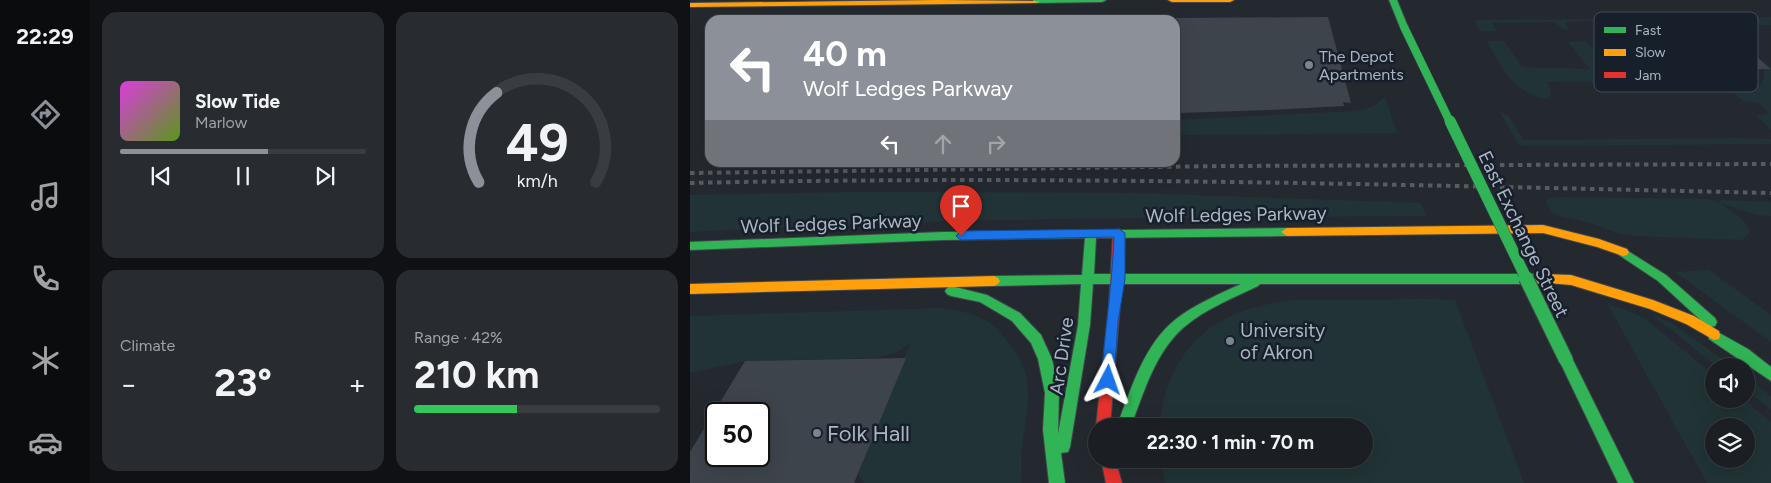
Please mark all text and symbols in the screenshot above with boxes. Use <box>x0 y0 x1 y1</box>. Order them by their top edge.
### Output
legend <box>1594 12 1758 92</box>
text: Fast <box>1635 22 1661 39</box>
text: 22:29 <box>16 23 74 50</box>
text: 40 m <box>803 33 887 75</box>
icon: left <box>720 35 785 100</box>
text: Slow <box>1635 44 1666 61</box>
place label: The Depot Apartments <box>1319 47 1404 84</box>
marker: The Depot Apartments <box>1303 59 1315 71</box>
text: Jam <box>1635 67 1661 84</box>
text: Wolf Ledges Parkway <box>803 75 1013 102</box>
text: Slow Tide <box>195 90 280 113</box>
icon: directions <box>28 97 63 132</box>
text: 49 <box>505 112 569 174</box>
text: Marlow <box>195 113 247 132</box>
icon: left <box>876 130 904 158</box>
icon: ahead <box>929 130 957 158</box>
icon: right <box>982 130 1010 158</box>
street label: East Exchange Street <box>1473 147 1574 321</box>
icon: previous <box>147 162 175 190</box>
icon: pause <box>229 162 257 190</box>
icon: next <box>311 162 339 190</box>
text: km/h <box>517 170 557 191</box>
icon: music <box>28 179 63 214</box>
pin <box>940 185 982 236</box>
icon: arrive <box>947 192 975 220</box>
street label: Wolf Ledges Parkway <box>1145 201 1327 228</box>
street label: Wolf Ledges Parkway <box>740 209 922 238</box>
icon: phone <box>28 261 63 296</box>
street label: Arc Drive <box>1045 316 1078 396</box>
place label: University of Akron <box>1240 319 1325 364</box>
text: Range · 42% <box>414 328 503 347</box>
marker: University of Akron <box>1224 335 1236 347</box>
text: Climate <box>120 336 175 355</box>
icon: climate <box>28 343 63 378</box>
text: 210 km <box>414 352 539 398</box>
position arrow <box>1081 353 1133 405</box>
map controls <box>1705 358 1755 468</box>
button: sound <box>1705 358 1755 408</box>
text: 23° <box>214 360 272 406</box>
text: − <box>120 367 137 401</box>
text: + <box>349 367 366 401</box>
speed limit sign: 50 <box>705 402 770 467</box>
button: layers <box>1705 418 1755 468</box>
place label: Folk Hall <box>827 420 910 447</box>
icon: car <box>28 425 63 460</box>
marker: Folk Hall <box>811 427 823 439</box>
text: 22:30 · 1 min · 70 m <box>1147 431 1314 454</box>

